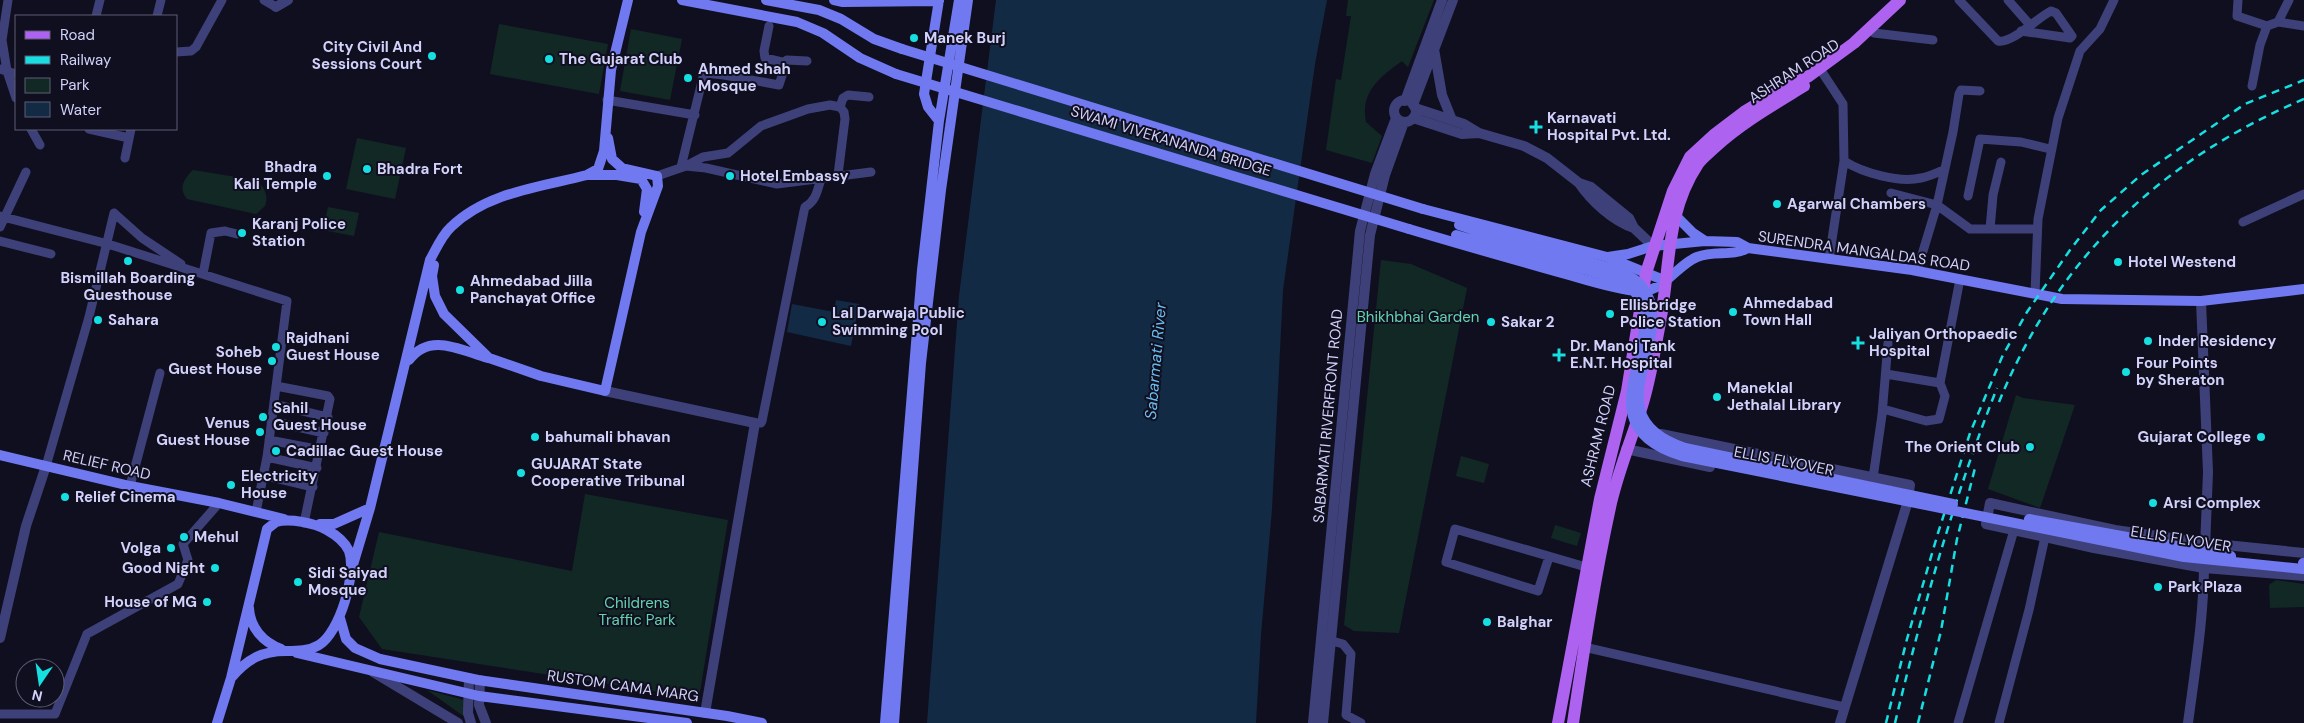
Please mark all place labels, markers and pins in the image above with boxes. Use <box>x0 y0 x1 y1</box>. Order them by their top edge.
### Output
place label: Manek Burj <box>924 28 1006 48</box>
marker: Manek Burj <box>908 32 920 44</box>
place label: City Civil And Sessions Court <box>312 37 422 74</box>
place label: The Gujarat Club <box>559 49 683 69</box>
marker: City Civil And Sessions Court <box>426 50 438 62</box>
marker: The Gujarat Club <box>543 53 555 65</box>
place label: Ahmed Shah Mosque <box>698 59 791 96</box>
marker: Ahmed Shah Mosque <box>682 72 694 84</box>
place label: Karnavati Hospital Pvt. Ltd. <box>1547 108 1671 145</box>
marker: Karnavati Hospital Pvt. Ltd. <box>1529 120 1543 134</box>
place label: Bhadra Kali Temple <box>234 157 317 194</box>
place label: Bhadra Fort <box>377 159 463 179</box>
marker: Bhadra Fort <box>361 163 373 175</box>
place label: Hotel Embassy <box>740 166 849 186</box>
marker: Bhadra Kali Temple <box>321 170 333 182</box>
marker: Hotel Embassy <box>724 170 736 182</box>
place label: Agarwal Chambers <box>1787 194 1926 214</box>
marker: Agarwal Chambers <box>1771 198 1783 210</box>
place label: Karanj Police Station <box>252 214 346 251</box>
marker: Karanj Police Station <box>236 227 248 239</box>
place label: Hotel Westend <box>2128 252 2236 272</box>
marker: Bismillah Boarding Guesthouse <box>122 255 134 267</box>
marker: Hotel Westend <box>2112 256 2124 268</box>
place label: Bismillah Boarding Guesthouse <box>60 268 196 305</box>
place label: Ahmedabad Jilla Panchayat Office <box>470 271 595 308</box>
marker: Ahmedabad Jilla Panchayat Office <box>454 284 466 296</box>
place label: Ahmedabad Town Hall <box>1743 293 1833 330</box>
place label: Ellisbridge Police Station <box>1620 295 1721 332</box>
place label: Lal Darwaja Public Swimming Pool <box>832 303 965 340</box>
marker: Ahmedabad Town Hall <box>1727 306 1739 318</box>
marker: Ellisbridge Police Station <box>1604 308 1616 320</box>
place label: Sahara <box>108 310 159 330</box>
place label: Sakar 2 <box>1501 312 1555 332</box>
marker: Sahara <box>92 314 104 326</box>
marker: Lal Darwaja Public Swimming Pool <box>816 316 828 328</box>
marker: Sakar 2 <box>1485 316 1497 328</box>
place label: Jaliyan Orthopaedic Hospital <box>1869 324 2018 361</box>
place label: Rajdhani Guest House <box>286 328 380 365</box>
place label: Inder Residency <box>2158 331 2276 351</box>
marker: Inder Residency <box>2142 335 2154 347</box>
place label: Dr. Manoj Tank E.N.T. Hospital <box>1570 336 1676 373</box>
marker: Jaliyan Orthopaedic Hospital <box>1851 336 1865 350</box>
marker: Rajdhani Guest House <box>270 341 282 353</box>
place label: Soheb Guest House <box>168 342 262 379</box>
marker: Dr. Manoj Tank E.N.T. Hospital <box>1552 348 1566 362</box>
place label: Four Points by Sheraton <box>2136 353 2225 390</box>
marker: Soheb Guest House <box>266 355 278 367</box>
marker: Four Points by Sheraton <box>2120 366 2132 378</box>
place label: Maneklal Jethalal Library <box>1727 378 1841 415</box>
marker: Maneklal Jethalal Library <box>1711 391 1723 403</box>
place label: Sahil Guest House <box>273 398 367 435</box>
marker: Sahil Guest House <box>257 411 269 423</box>
place label: Venus Guest House <box>156 413 250 450</box>
marker: Venus Guest House <box>254 426 266 438</box>
place label: bahumali bhavan <box>545 427 670 447</box>
place label: Gujarat College <box>2138 427 2251 447</box>
marker: bahumali bhavan <box>529 431 541 443</box>
marker: Gujarat College <box>2255 431 2267 443</box>
place label: The Orient Club <box>1905 437 2020 457</box>
place label: Cadillac Guest House <box>286 441 443 461</box>
marker: The Orient Club <box>2024 441 2036 453</box>
marker: Cadillac Guest House <box>270 445 282 457</box>
place label: GUJARAT State Cooperative Tribunal <box>531 454 685 491</box>
place label: Electricity House <box>241 466 317 503</box>
marker: GUJARAT State Cooperative Tribunal <box>515 467 527 479</box>
marker: Electricity House <box>225 479 237 491</box>
place label: Relief Cinema <box>75 487 176 507</box>
marker: Relief Cinema <box>59 491 71 503</box>
place label: Arsi Complex <box>2163 493 2261 513</box>
marker: Arsi Complex <box>2147 497 2159 509</box>
place label: Mehul <box>194 527 239 547</box>
marker: Mehul <box>178 531 190 543</box>
place label: Volga <box>120 538 161 558</box>
marker: Volga <box>165 542 177 554</box>
place label: Good Night <box>122 558 205 578</box>
marker: Good Night <box>209 562 221 574</box>
place label: Sidi Saiyad Mosque <box>308 563 388 600</box>
marker: Sidi Saiyad Mosque <box>292 576 304 588</box>
place label: Park Plaza <box>2168 577 2242 597</box>
marker: Park Plaza <box>2152 581 2164 593</box>
place label: House of MG <box>104 592 197 612</box>
marker: House of MG <box>201 596 213 608</box>
place label: Balghar <box>1497 612 1553 632</box>
marker: Balghar <box>1481 616 1493 628</box>

